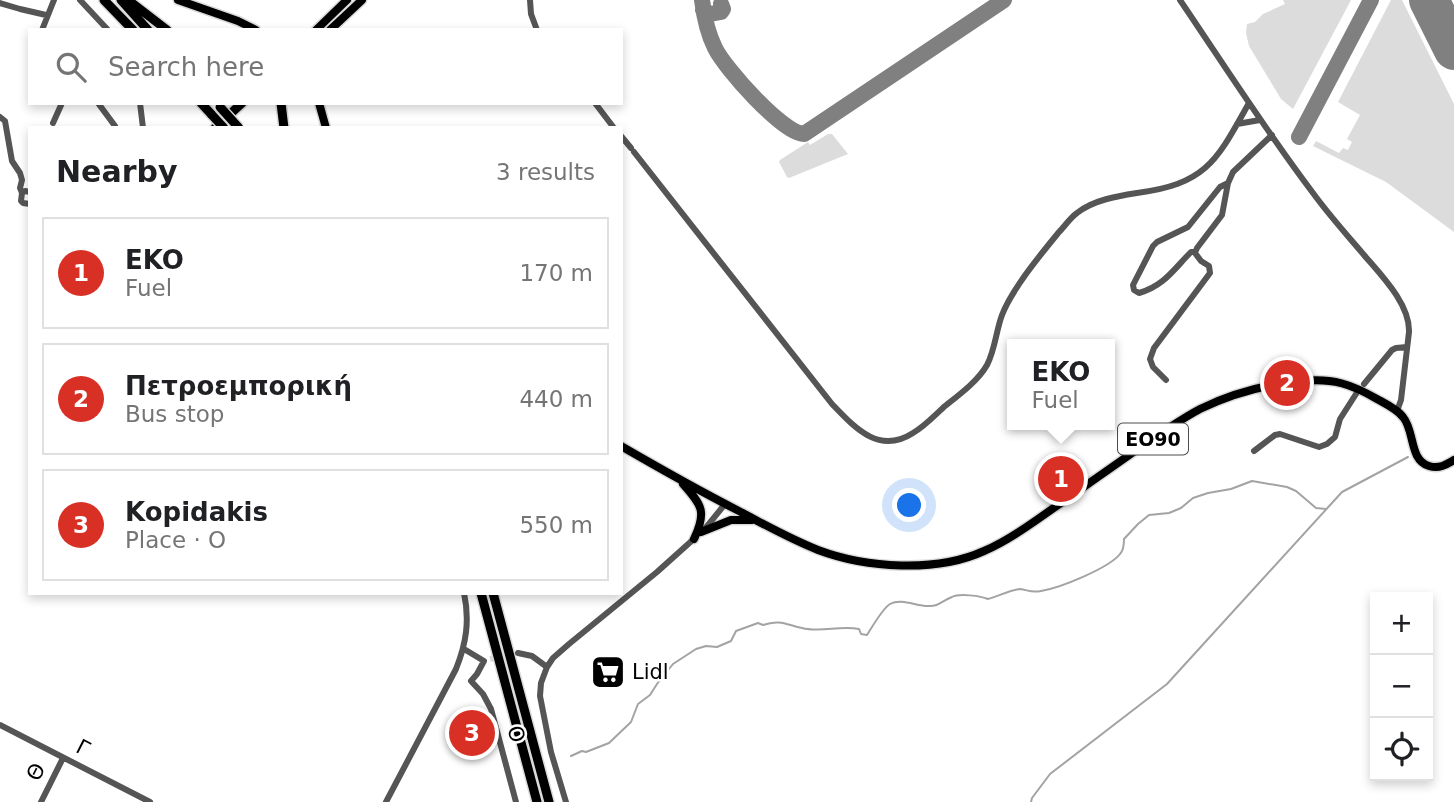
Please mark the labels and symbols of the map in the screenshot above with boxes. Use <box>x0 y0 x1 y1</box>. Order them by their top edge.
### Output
pin: 2 <box>1264 357 1310 409</box>
road number: ΕΟ90 <box>1118 424 1188 454</box>
pin: 1 <box>1038 453 1084 505</box>
your location <box>892 488 926 522</box>
supermarket icon: Lidl <box>589 653 627 691</box>
place label: Lidl <box>632 660 669 684</box>
pin: 3 <box>449 707 495 759</box>
street label: Ο <box>502 723 530 745</box>
street label: Γ <box>72 735 94 761</box>
street label: Θ <box>22 759 50 785</box>

